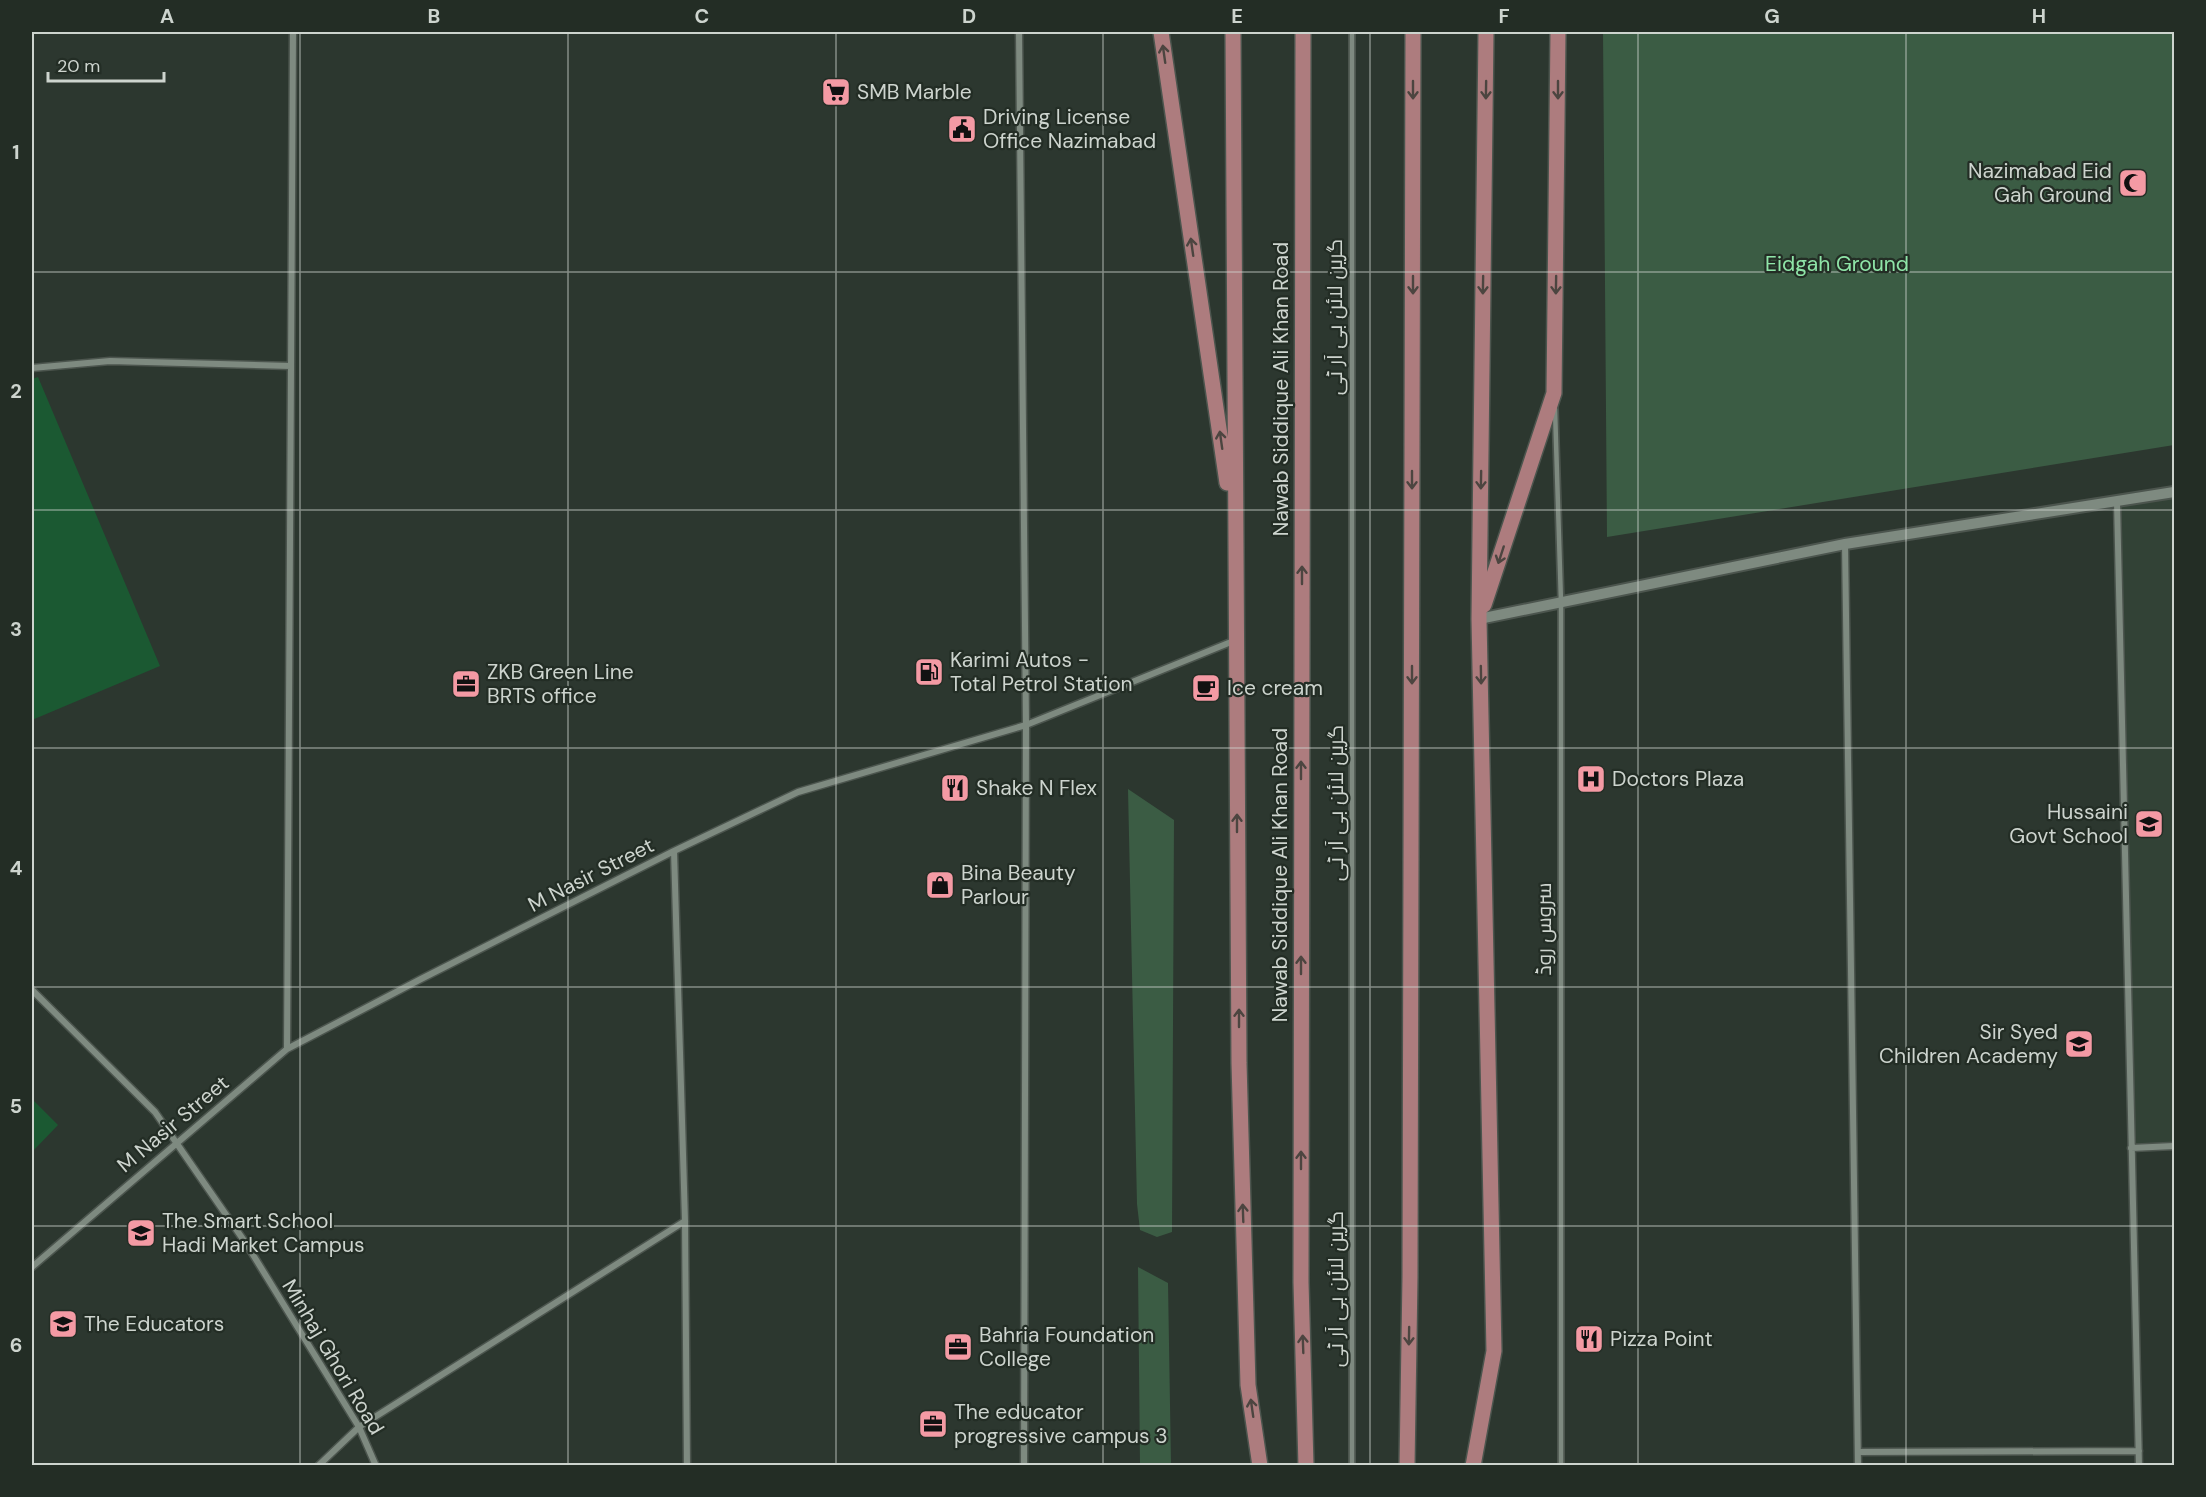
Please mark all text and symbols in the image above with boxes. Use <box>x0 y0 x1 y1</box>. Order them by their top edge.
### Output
text: A <box>160 3 174 29</box>
text: B <box>428 3 440 29</box>
text: C <box>695 3 709 29</box>
text: D <box>962 3 976 29</box>
text: E <box>1231 3 1243 29</box>
text: F <box>1498 3 1510 29</box>
text: G <box>1764 3 1780 29</box>
text: H <box>2032 3 2046 29</box>
one-way arrow <box>1159 44 1170 64</box>
scale bar <box>48 45 164 83</box>
text: 20 m <box>57 54 100 78</box>
supermarket icon: SMB Marble <box>820 76 852 108</box>
place label: SMB Marble <box>857 78 972 106</box>
one-way arrow <box>1407 79 1419 99</box>
one-way arrow <box>1480 79 1492 99</box>
one-way arrow <box>1552 79 1564 99</box>
place label: Driving License Office Nazimabad <box>983 103 1156 155</box>
public building icon: Driving License Office Nazimabad <box>946 113 978 145</box>
text: 1 <box>12 139 20 165</box>
place label: Nazimabad Eid Gah Ground <box>1968 157 2112 209</box>
mosque icon: Nazimabad Eid Gah Ground <box>2117 167 2149 199</box>
one-way arrow <box>1187 237 1198 257</box>
street label: گرین لائن بی آر ٹی <box>1321 239 1349 395</box>
street label: Nawab Siddique Ali Khan Road <box>1267 242 1295 536</box>
park label: Eidgah Ground <box>1765 250 1909 278</box>
one-way arrow <box>1407 274 1419 294</box>
one-way arrow <box>1478 274 1489 294</box>
one-way arrow <box>1550 274 1562 294</box>
text: 2 <box>10 378 22 404</box>
one-way arrow <box>1215 430 1226 450</box>
one-way arrow <box>1406 469 1418 489</box>
one-way arrow <box>1475 469 1487 489</box>
one-way arrow <box>1494 545 1505 564</box>
one-way arrow <box>1296 566 1308 586</box>
text: 3 <box>10 616 22 642</box>
place label: Karimi Autos - Total Petrol Station <box>950 646 1133 698</box>
fuel station icon: Karimi Autos - Total Petrol Station <box>913 656 945 688</box>
place label: ZKB Green Line BRTS office <box>487 658 634 710</box>
one-way arrow <box>1406 664 1418 684</box>
one-way arrow <box>1475 664 1486 684</box>
office icon: ZKB Green Line BRTS office <box>450 668 482 700</box>
cafe icon: Ice cream <box>1190 672 1222 704</box>
place label: Ice cream <box>1227 674 1323 702</box>
street label: گرین لائن بی آر ٹی <box>1322 725 1350 881</box>
street label: Nawab Siddique Ali Khan Road <box>1266 728 1294 1022</box>
one-way arrow <box>1295 761 1307 781</box>
hospital icon: Doctors Plaza <box>1575 763 1607 795</box>
place label: Doctors Plaza <box>1612 765 1744 793</box>
restaurant icon: Shake N Flex <box>939 772 971 804</box>
place label: Shake N Flex <box>976 774 1097 802</box>
place label: Hussaini Govt School <box>2009 798 2128 850</box>
school or university icon: Hussaini Govt School <box>2133 808 2165 840</box>
one-way arrow <box>1232 814 1243 834</box>
street label: M Nasir Street <box>523 831 659 919</box>
text: 4 <box>10 855 23 881</box>
place label: Bina Beauty Parlour <box>961 859 1076 911</box>
shop icon: Bina Beauty Parlour <box>924 869 956 901</box>
street label: سروس روڈ <box>1530 883 1558 975</box>
one-way arrow <box>1295 956 1307 976</box>
one-way arrow <box>1233 1009 1245 1029</box>
place label: Sir Syed Children Academy <box>1879 1018 2058 1070</box>
school or university icon: Sir Syed Children Academy <box>2063 1028 2095 1060</box>
street label: M Nasir Street <box>111 1069 235 1179</box>
text: 5 <box>10 1093 22 1119</box>
one-way arrow <box>1295 1151 1307 1171</box>
one-way arrow <box>1238 1203 1249 1223</box>
place label: The Smart School Hadi Market Campus <box>162 1207 365 1259</box>
street label: گرین لائن بی آر ٹی <box>1322 1211 1350 1367</box>
school or university icon: The Smart School Hadi Market Campus <box>125 1217 157 1249</box>
street label: Minhaj Ghori Road <box>275 1274 391 1440</box>
school or university icon: The Educators <box>47 1308 79 1340</box>
place label: The Educators <box>84 1310 224 1338</box>
place label: Bahria Foundation College <box>979 1321 1154 1373</box>
restaurant icon: Pizza Point <box>1573 1323 1605 1355</box>
one-way arrow <box>1403 1325 1415 1345</box>
place label: Pizza Point <box>1610 1325 1713 1353</box>
office icon: Bahria Foundation College <box>942 1331 974 1363</box>
text: 6 <box>10 1332 22 1358</box>
one-way arrow <box>1297 1335 1308 1355</box>
place label: The educator progressive campus 3 <box>954 1398 1168 1450</box>
one-way arrow <box>1246 1398 1257 1418</box>
office icon: The educator progressive campus 3 <box>917 1408 949 1440</box>

